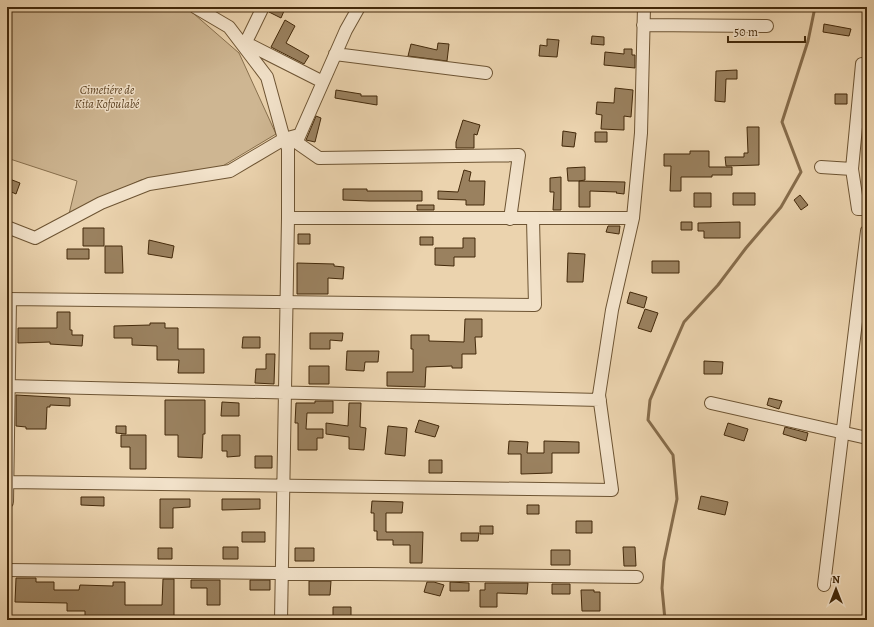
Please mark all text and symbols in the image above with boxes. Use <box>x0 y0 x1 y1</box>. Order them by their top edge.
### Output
scale bar <box>728 18 805 44</box>
text: 50 m <box>734 24 758 40</box>
park label: Cimetiére de Kita Kofoulabé <box>75 82 140 112</box>
north arrow <box>816 569 856 609</box>
text: N <box>832 572 840 587</box>

